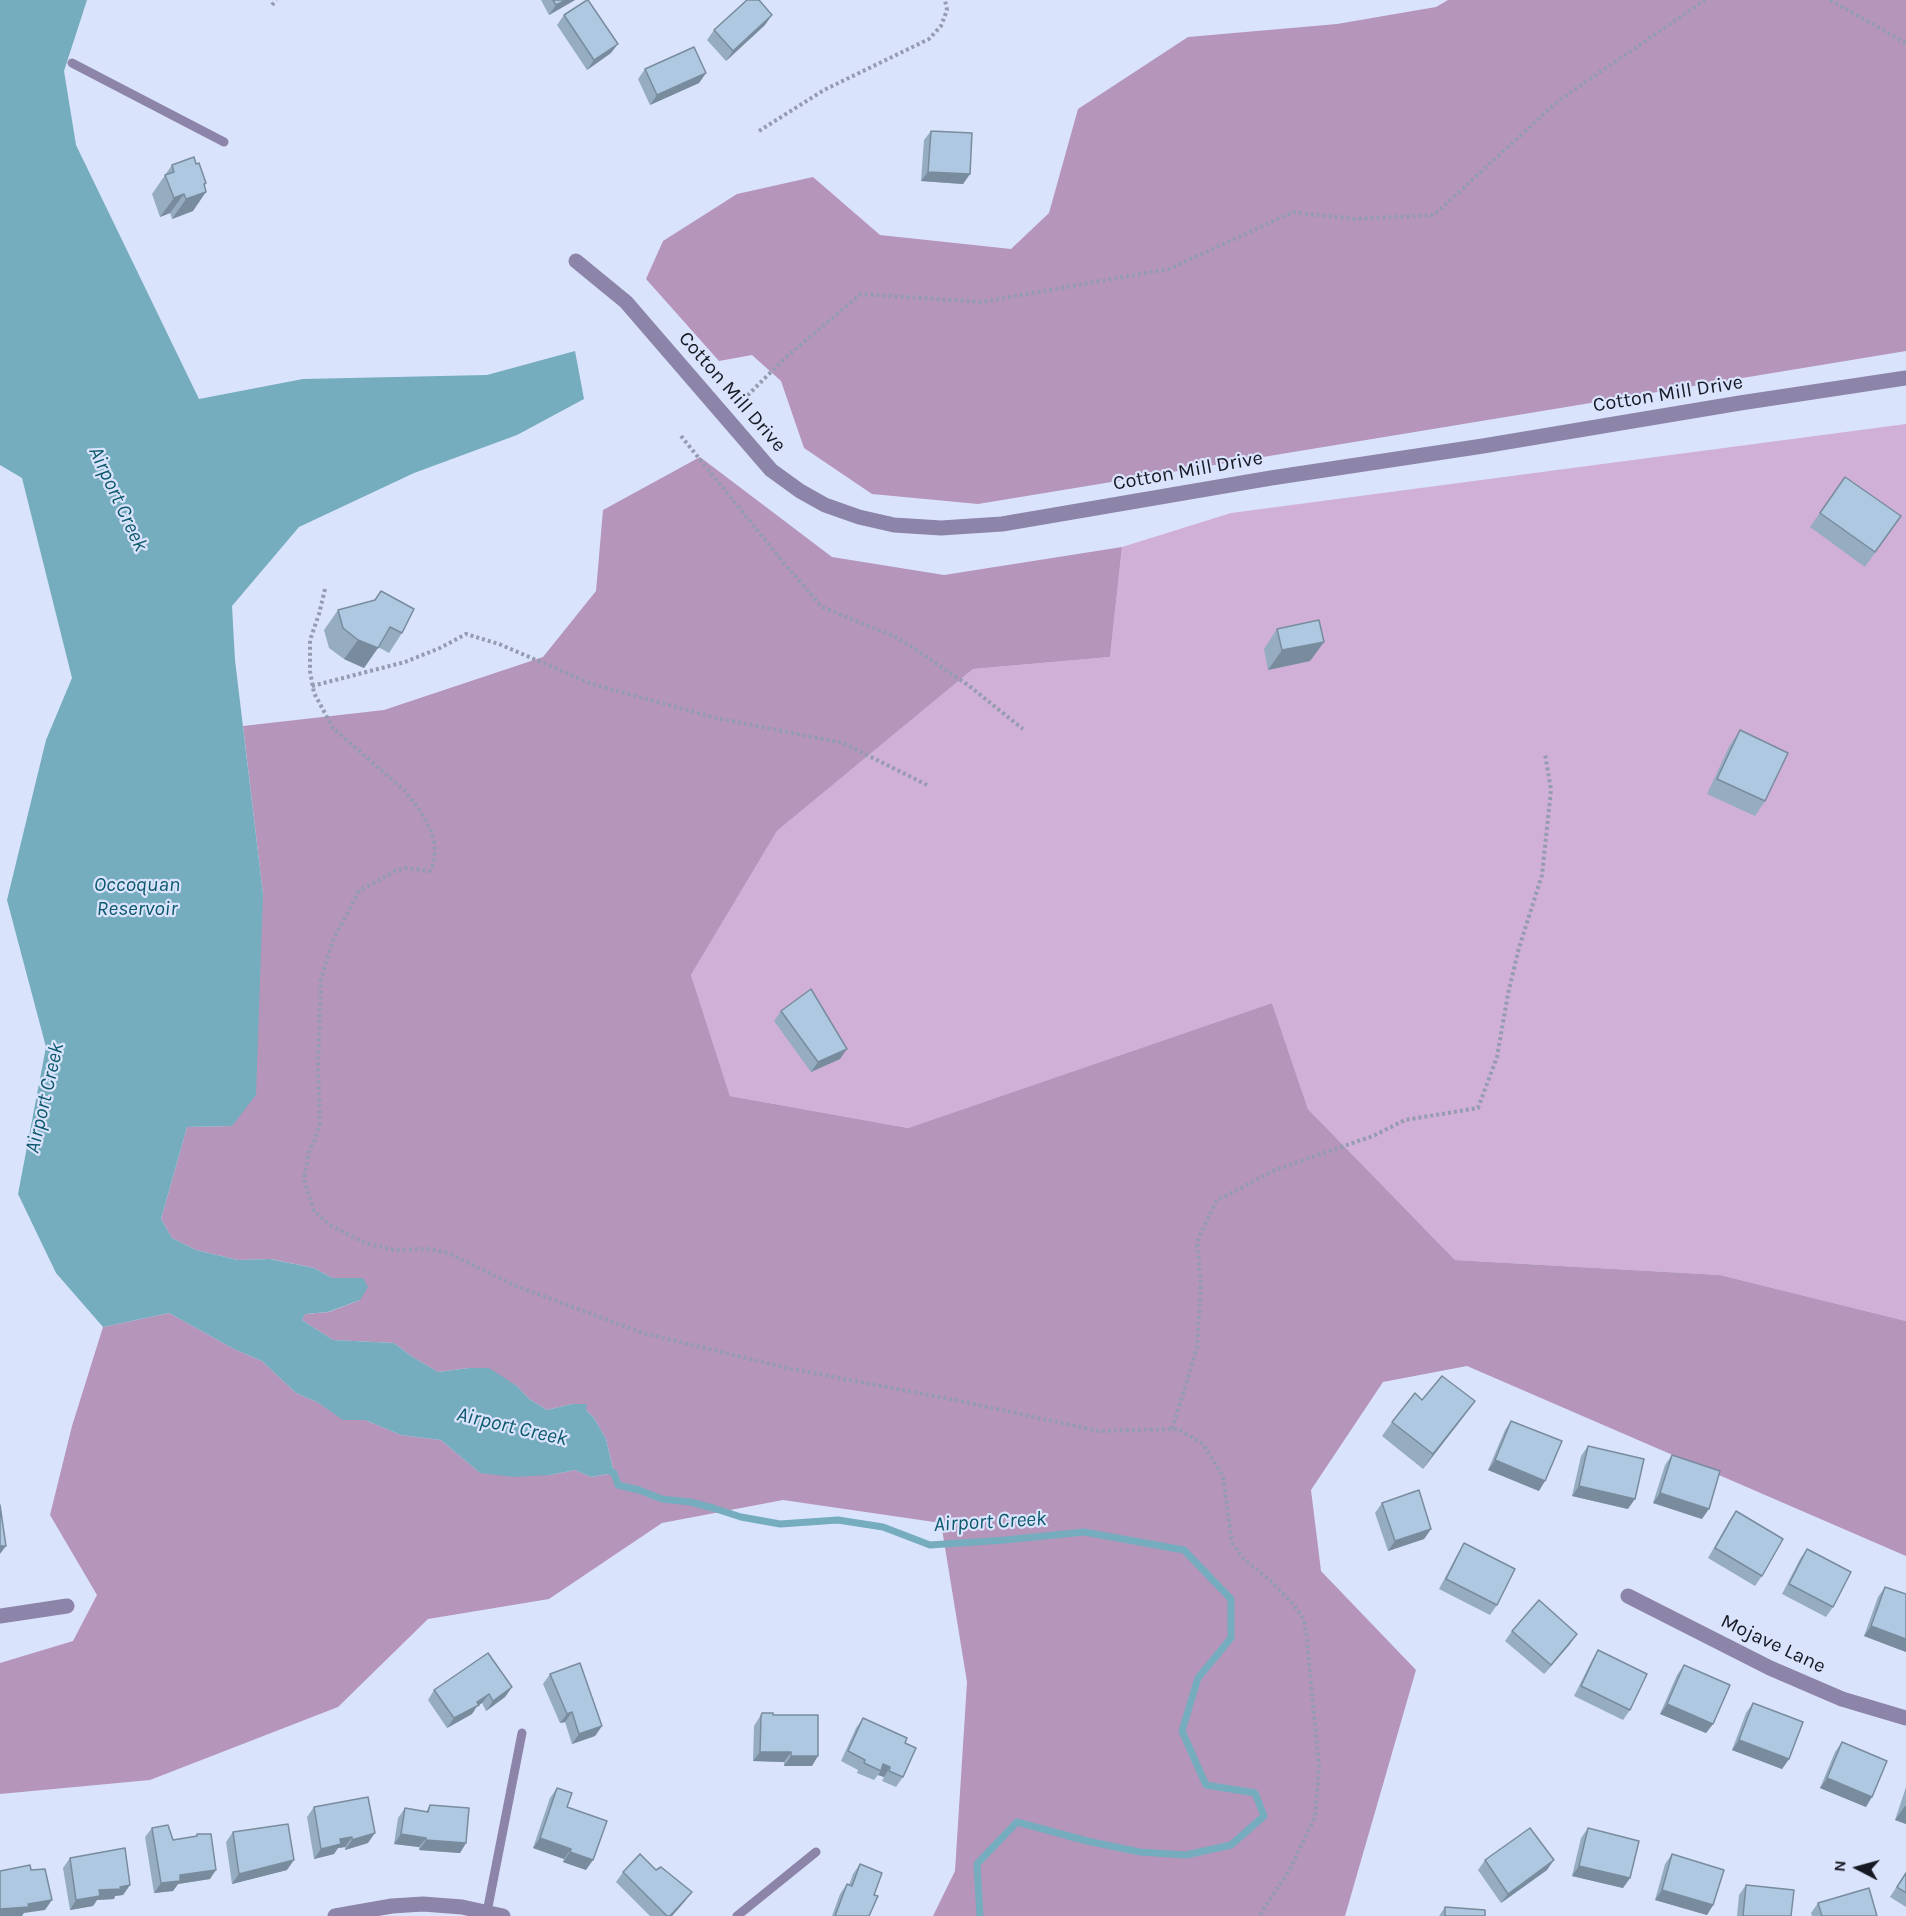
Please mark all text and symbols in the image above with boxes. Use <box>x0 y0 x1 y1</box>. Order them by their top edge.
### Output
street label: Cotton Mill Drive <box>673 327 791 457</box>
street label: Cotton Mill Drive <box>1591 370 1745 418</box>
water label: Airport Creek <box>83 442 153 556</box>
street label: Cotton Mill Drive <box>1111 446 1265 496</box>
water label: Occoquan Reservoir <box>94 872 180 922</box>
water label: Airport Creek <box>20 1040 70 1156</box>
water label: Airport Creek <box>454 1402 570 1452</box>
water label: Airport Creek <box>933 1506 1047 1538</box>
street label: Mojave Lane <box>1717 1609 1829 1679</box>
north arrow <box>1828 1838 1888 1898</box>
text: N <box>1830 1859 1850 1873</box>

